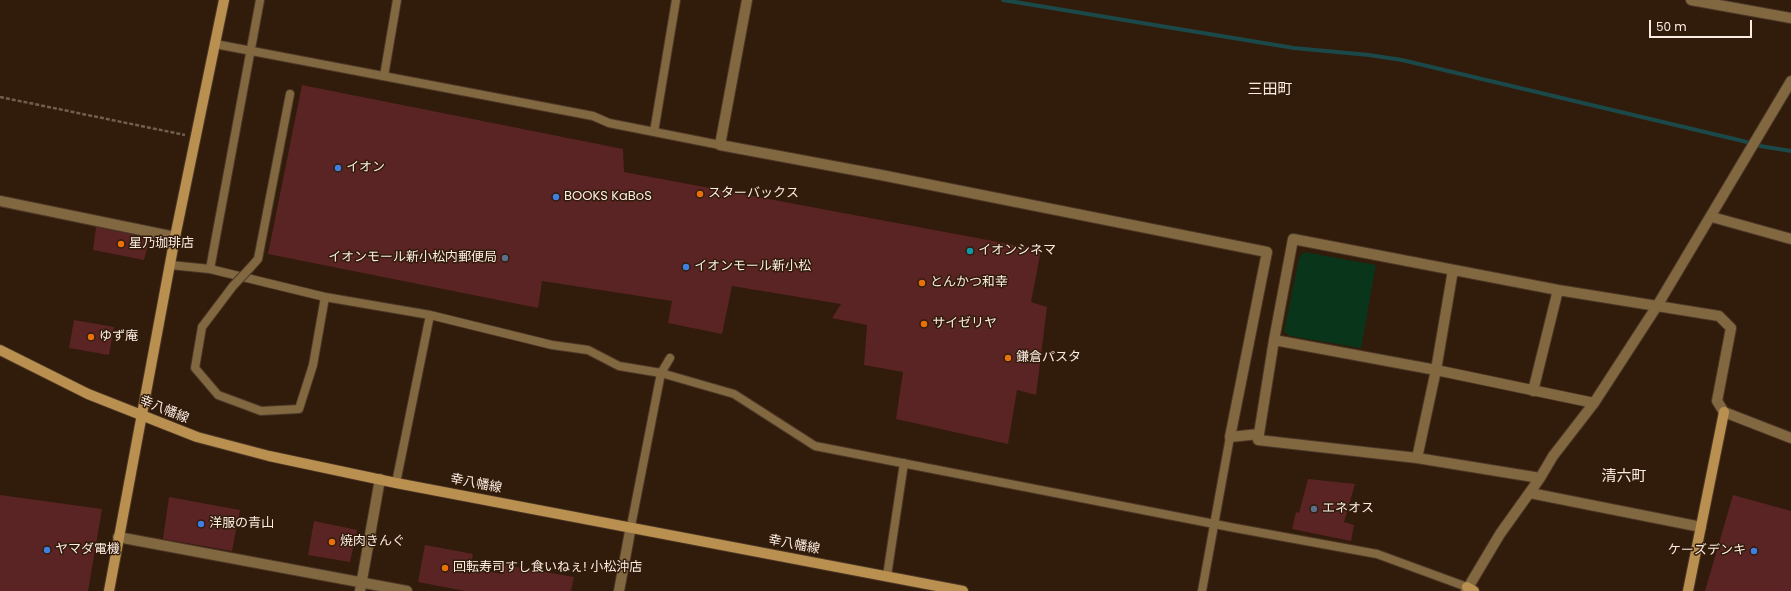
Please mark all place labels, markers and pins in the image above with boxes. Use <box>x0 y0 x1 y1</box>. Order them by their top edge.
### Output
place label: イオン <box>346 160 385 176</box>
marker: イオン <box>333 163 343 173</box>
place label: スターバックス <box>708 186 799 202</box>
place label: BOOKS KaBoS <box>564 189 652 205</box>
marker: スターバックス <box>695 189 705 199</box>
marker: BOOKS KaBoS <box>551 192 561 202</box>
place label: 星乃珈琲店 <box>129 236 194 252</box>
marker: 星乃珈琲店 <box>116 239 126 249</box>
place label: イオンシネマ <box>978 243 1056 259</box>
marker: イオンシネマ <box>965 246 975 256</box>
place label: イオンモール新小松内郵便局 <box>328 250 497 266</box>
marker: イオンモール新小松内郵便局 <box>500 253 510 263</box>
place label: イオンモール新小松 <box>694 259 811 275</box>
marker: イオンモール新小松 <box>681 262 691 272</box>
place label: とんかつ和幸 <box>930 275 1008 291</box>
marker: とんかつ和幸 <box>917 278 927 288</box>
place label: サイゼリヤ <box>932 316 997 332</box>
marker: サイゼリヤ <box>919 319 929 329</box>
place label: ゆず庵 <box>99 329 138 345</box>
marker: ゆず庵 <box>86 332 96 342</box>
place label: 鎌倉パスタ <box>1016 350 1081 366</box>
marker: 鎌倉パスタ <box>1003 353 1013 363</box>
place label: エネオス <box>1322 501 1374 517</box>
marker: エネオス <box>1309 504 1319 514</box>
place label: 洋服の青山 <box>209 516 274 532</box>
marker: 洋服の青山 <box>196 519 206 529</box>
place label: 焼肉きんぐ <box>340 534 405 550</box>
marker: 焼肉きんぐ <box>327 537 337 547</box>
place label: ヤマダ電機 <box>55 542 120 558</box>
place label: ケーズデンキ <box>1668 543 1746 559</box>
marker: ヤマダ電機 <box>42 545 52 555</box>
marker: ケーズデンキ <box>1749 546 1759 556</box>
place label: 回転寿司すし食いねぇ! 小松沖店 <box>453 560 642 576</box>
marker: 回転寿司すし食いねぇ! 小松沖店 <box>440 563 450 573</box>

